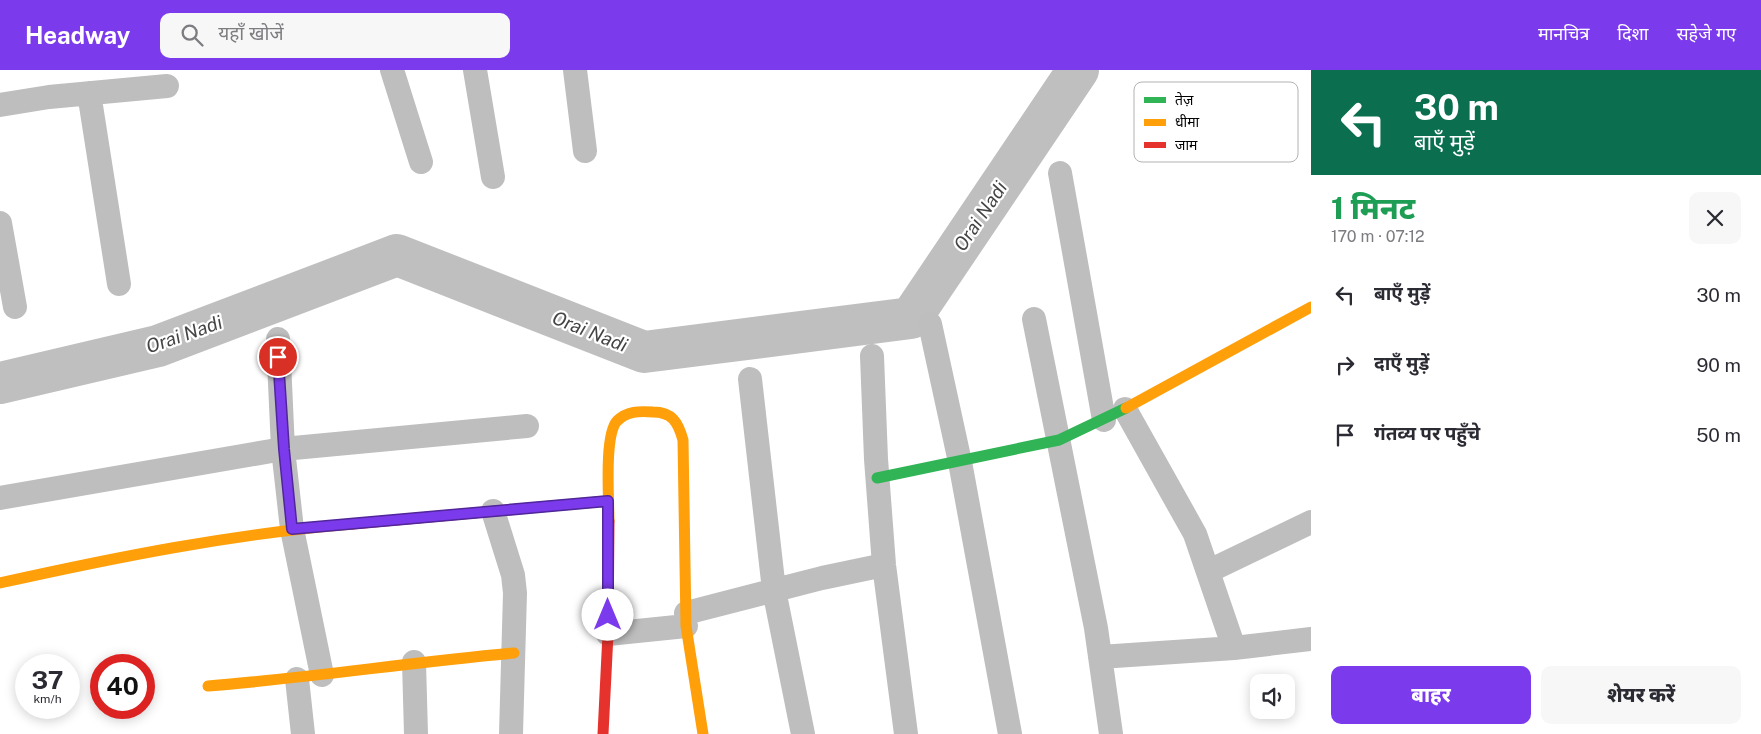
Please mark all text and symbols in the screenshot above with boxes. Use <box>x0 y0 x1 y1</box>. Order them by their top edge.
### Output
search box <box>160 13 510 58</box>
text: Headway <box>25 21 130 49</box>
icon: search <box>178 21 206 49</box>
text: यहाँ खोजें <box>218 22 283 44</box>
text: मानचित्र <box>1538 23 1589 44</box>
text: दिशा <box>1617 23 1648 44</box>
text: सहेजे गए <box>1676 23 1736 44</box>
legend <box>1134 82 1298 162</box>
text: 30 m <box>1414 87 1499 128</box>
icon: left <box>1331 90 1396 155</box>
text: तेज़ <box>1175 91 1194 108</box>
text: धीमा <box>1175 114 1200 130</box>
text: बाएँ मुड़ें <box>1414 129 1475 155</box>
text: जाम <box>1175 137 1198 153</box>
water label: Orai Nadi <box>949 177 1011 255</box>
text: 1 मिनट <box>1331 190 1415 226</box>
button: close <box>1689 192 1741 244</box>
text: 170 m · 07:12 <box>1331 227 1424 246</box>
icon: left <box>1331 281 1359 309</box>
text: बाएँ मुड़ें <box>1374 282 1430 304</box>
text: 30 m <box>1696 284 1741 306</box>
water label: Orai Nadi <box>549 306 631 356</box>
water label: Orai Nadi <box>143 311 225 357</box>
pin <box>257 336 299 378</box>
icon: arrive <box>264 343 292 371</box>
icon: right <box>1331 351 1359 379</box>
text: दाएँ मुड़ें <box>1374 352 1429 374</box>
text: 90 m <box>1697 354 1741 376</box>
icon: arrive <box>1331 421 1359 449</box>
text: गंतव्य पर पहुँचे <box>1374 422 1480 444</box>
text: 50 m <box>1696 424 1741 446</box>
position arrow <box>581 588 633 640</box>
speed limit sign: 40 <box>90 654 155 719</box>
text: 37 <box>32 665 63 695</box>
button: बाहर <box>1331 666 1531 724</box>
button: शेयर करें <box>1541 666 1741 724</box>
map controls <box>1250 674 1295 719</box>
button: sound <box>1250 674 1295 719</box>
text: km/h <box>33 692 62 706</box>

